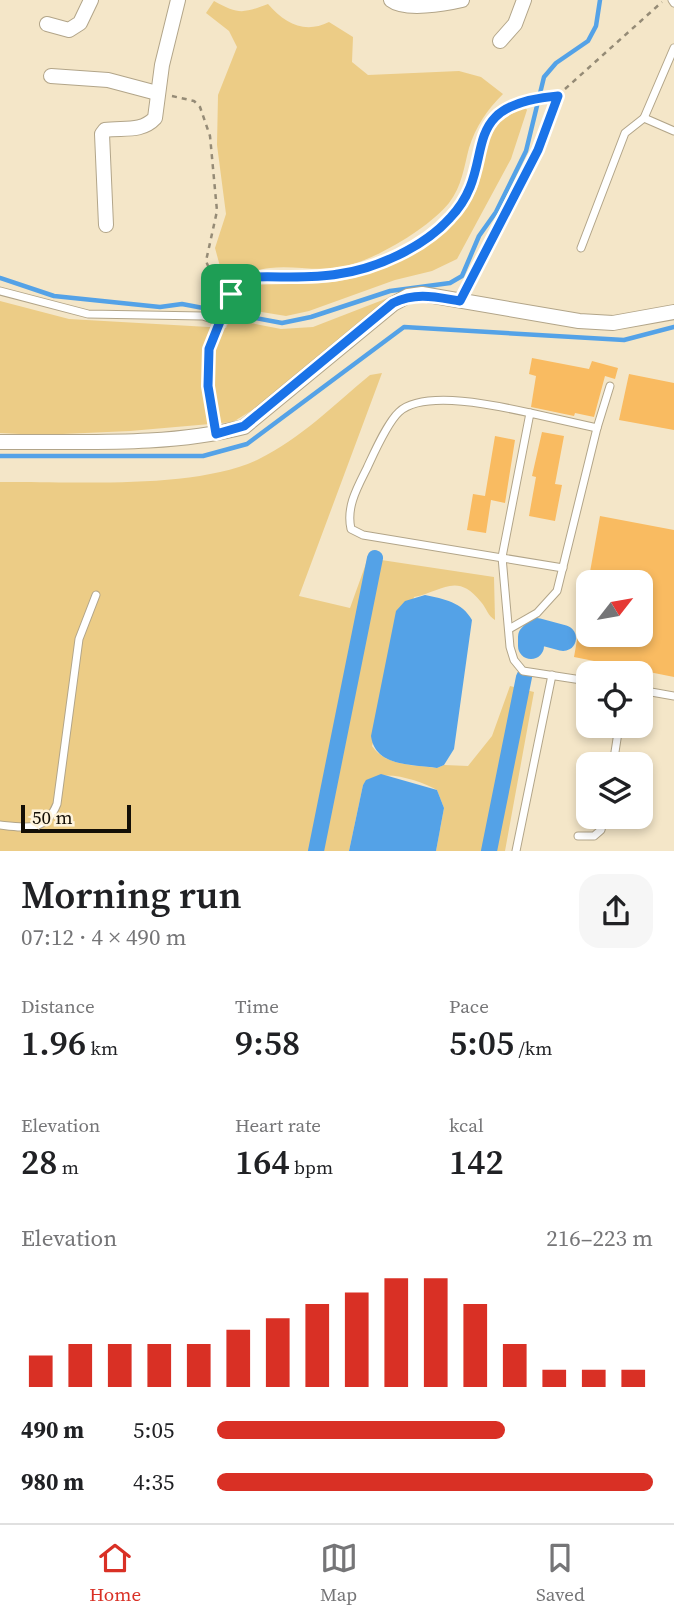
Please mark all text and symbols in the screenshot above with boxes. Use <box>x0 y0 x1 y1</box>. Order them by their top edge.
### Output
pin <box>201 264 261 324</box>
icon: arrive <box>212 275 250 313</box>
north arrow <box>576 570 653 648</box>
map controls <box>576 570 653 829</box>
button: locate <box>576 661 653 738</box>
button: layers <box>576 752 653 829</box>
scale bar <box>21 802 131 834</box>
text: 50 m <box>32 804 73 830</box>
text: Morning run <box>21 869 242 921</box>
button: share <box>579 874 653 948</box>
text: 07:12 · 4 × 490 m <box>21 921 187 953</box>
text: Distance <box>21 993 95 1019</box>
text: Time <box>235 993 279 1019</box>
text: Pace <box>449 993 489 1019</box>
text: 1.96 <box>21 1019 86 1067</box>
text: 9:58 <box>235 1019 300 1067</box>
text: 5:05 <box>449 1019 514 1067</box>
text: km <box>86 1035 118 1061</box>
text: /km <box>514 1035 552 1061</box>
text: Elevation <box>21 1112 100 1138</box>
text: Heart rate <box>235 1112 321 1138</box>
text: kcal <box>449 1112 484 1138</box>
text: 28 <box>21 1138 57 1186</box>
text: 164 <box>235 1138 290 1186</box>
text: 142 <box>449 1138 504 1186</box>
text: m <box>57 1154 79 1180</box>
text: bpm <box>290 1154 333 1180</box>
text: Elevation <box>21 1222 117 1254</box>
text: 216–223 m <box>546 1222 653 1254</box>
text: 490 m <box>21 1414 84 1446</box>
text: 5:05 <box>133 1414 174 1446</box>
text: 980 m <box>21 1466 84 1498</box>
text: 4:35 <box>133 1466 174 1498</box>
tab: Home <box>89 1539 141 1607</box>
tab: Map <box>320 1539 358 1607</box>
tab: Saved <box>536 1539 585 1607</box>

